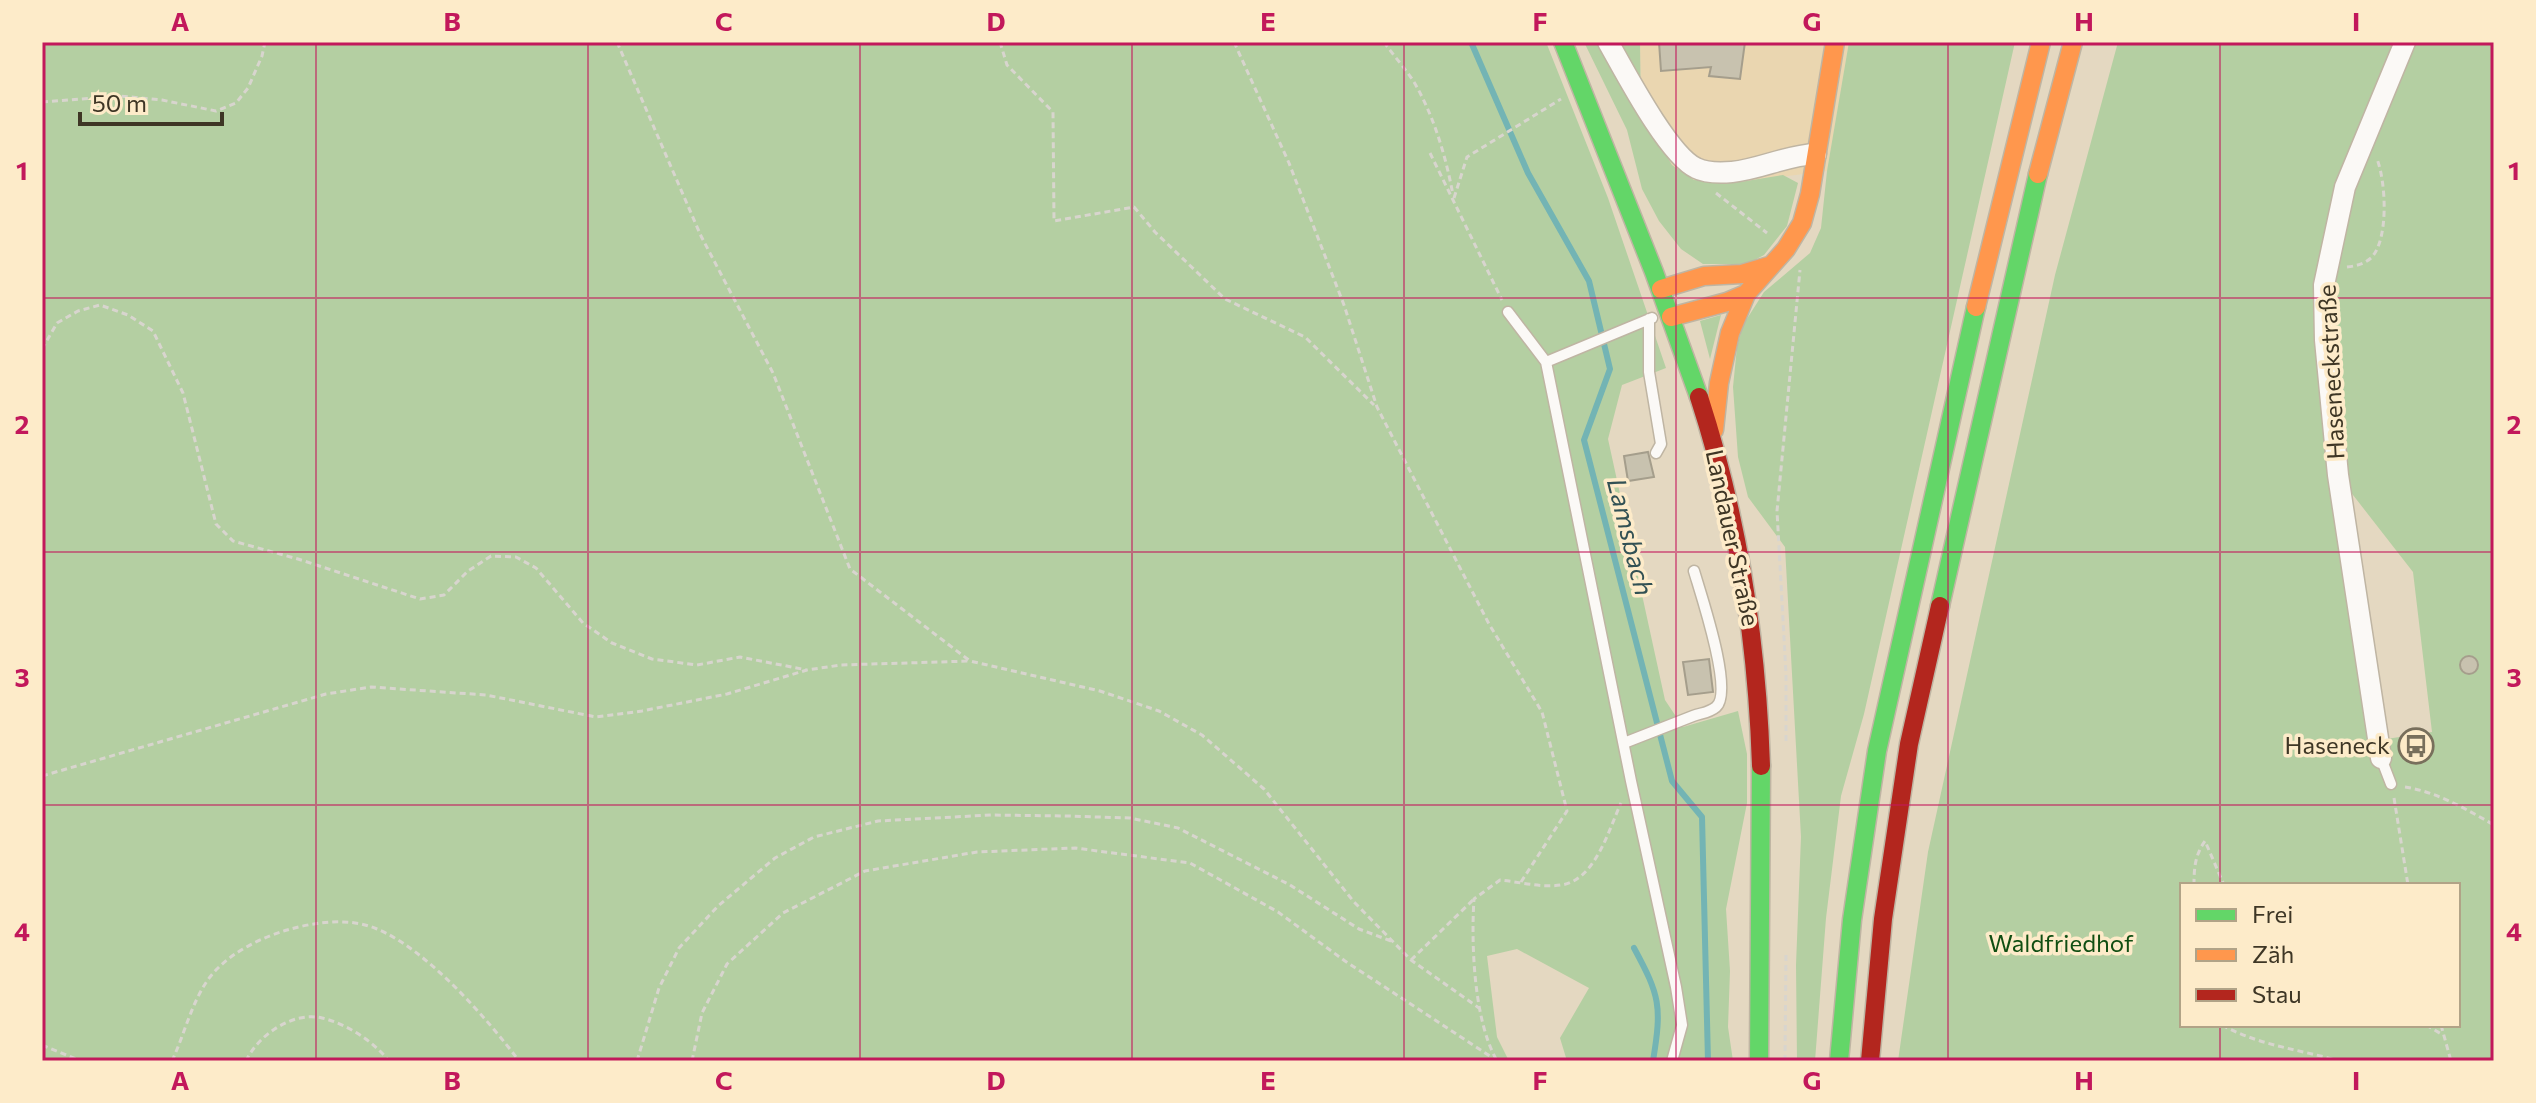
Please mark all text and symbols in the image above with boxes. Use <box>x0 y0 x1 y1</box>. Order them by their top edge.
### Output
text: A <box>171 5 190 36</box>
text: B <box>443 5 461 36</box>
text: C <box>715 5 733 36</box>
text: D <box>986 5 1006 36</box>
text: E <box>1260 5 1276 36</box>
text: F <box>1532 5 1548 36</box>
text: G <box>1803 5 1821 36</box>
text: H <box>2074 5 2094 36</box>
text: I <box>2352 5 2360 36</box>
scale bar <box>80 76 222 126</box>
text: 50 m <box>92 88 147 117</box>
text: 1 <box>16 154 28 185</box>
text: 1 <box>2508 154 2520 185</box>
street label: Haseneckstraße <box>2311 284 2350 460</box>
text: 2 <box>15 408 29 439</box>
text: 2 <box>2507 408 2521 439</box>
street label: Landauer Straße <box>1701 447 1766 628</box>
water label: Lamsbach <box>1602 475 1661 598</box>
text: 3 <box>14 661 30 692</box>
text: 3 <box>2506 661 2522 692</box>
bus stop icon: Haseneck <box>2397 727 2435 765</box>
place label: Haseneck <box>2285 730 2390 759</box>
legend <box>2180 883 2460 1027</box>
text: Frei <box>2252 899 2293 928</box>
text: 4 <box>14 915 30 946</box>
text: 4 <box>2506 915 2522 946</box>
park label: Waldfriedhof <box>1989 928 2134 957</box>
text: Zäh <box>2252 939 2294 968</box>
text: Stau <box>2252 979 2302 1008</box>
text: A <box>171 1064 190 1095</box>
text: B <box>443 1064 461 1095</box>
text: C <box>715 1064 733 1095</box>
text: D <box>986 1064 1006 1095</box>
text: E <box>1260 1064 1276 1095</box>
text: F <box>1532 1064 1548 1095</box>
text: G <box>1803 1064 1821 1095</box>
text: H <box>2074 1064 2094 1095</box>
text: I <box>2352 1064 2360 1095</box>

